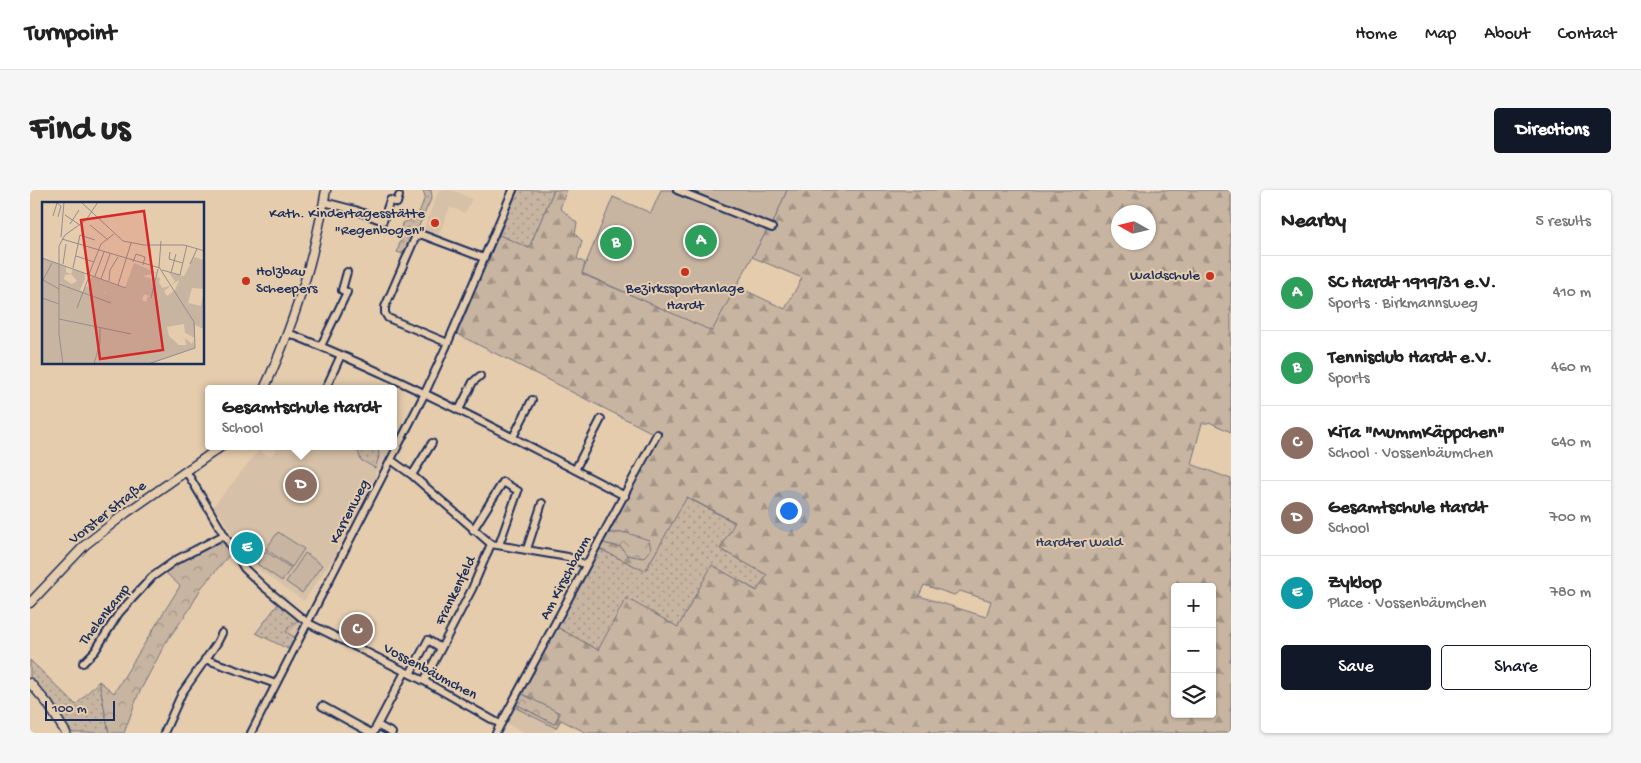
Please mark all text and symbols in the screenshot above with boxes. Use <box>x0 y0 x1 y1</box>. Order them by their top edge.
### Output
text: Turnpoint <box>25 20 116 49</box>
text: Home <box>1355 24 1397 45</box>
text: Map <box>1425 24 1456 45</box>
text: About <box>1484 24 1530 45</box>
text: Contact <box>1558 24 1616 45</box>
button: Directions <box>1494 108 1611 153</box>
text: Find us <box>30 110 130 151</box>
inset map <box>42 202 205 365</box>
place label: Kath. Kindertagesstätte "Regenbogen" <box>269 205 425 240</box>
north arrow <box>1111 205 1156 250</box>
text: Nearby <box>1281 210 1346 235</box>
text: 5 results <box>1536 213 1591 232</box>
marker: Kath. Kindertagesstätte "Regenbogen" <box>429 217 441 229</box>
pin: A <box>685 222 717 260</box>
pin: B <box>600 224 632 262</box>
place label: Holzbau Scheepers <box>256 263 318 298</box>
marker: Bezirkssportanlage Hardt <box>679 266 691 278</box>
place label: Waldschule <box>1130 267 1200 285</box>
marker: Waldschule <box>1204 270 1216 282</box>
text: SC Hardt 1919/31 e.V. <box>1328 272 1496 295</box>
marker: Holzbau Scheepers <box>240 275 252 287</box>
place label: Bezirkssportanlage Hardt <box>625 280 744 315</box>
text: A <box>1292 284 1302 303</box>
text: 410 m <box>1553 284 1591 303</box>
text: Sports · Birkmannsweg <box>1328 295 1478 314</box>
text: Tennisclub Hardt e.V. <box>1328 347 1492 370</box>
text: B <box>1293 359 1301 378</box>
text: 460 m <box>1551 359 1591 378</box>
text: Sports <box>1328 370 1370 389</box>
popup <box>205 385 397 450</box>
text: Gesamtschule Hardt <box>222 397 380 420</box>
text: School <box>222 420 263 439</box>
text: KiTa "MummKäppchen" <box>1328 422 1505 445</box>
text: C <box>1293 434 1301 453</box>
text: 640 m <box>1551 434 1591 453</box>
text: School · Vossenbäumchen <box>1328 445 1493 464</box>
pin: D <box>285 466 317 504</box>
street label: Vorster Straße <box>65 477 150 549</box>
street label: Karrenweg <box>326 477 374 547</box>
text: Gesamtschule Hardt <box>1328 497 1487 520</box>
your location <box>776 498 802 524</box>
text: D <box>1292 509 1302 528</box>
text: 700 m <box>1549 509 1591 528</box>
text: School <box>1328 520 1370 539</box>
pin: E <box>231 529 263 567</box>
street label: Am Kirschbaum <box>536 533 596 623</box>
park label: Hardter Wald <box>1036 534 1124 552</box>
street label: Frankenfeld <box>431 553 481 629</box>
text: Zyklop <box>1328 572 1382 595</box>
street label: Thelenkamp <box>75 580 135 650</box>
map controls <box>1171 583 1216 718</box>
button: + <box>1171 583 1216 628</box>
text: E <box>1292 584 1302 603</box>
text: 780 m <box>1550 584 1591 603</box>
text: Place · Vossenbäumchen <box>1328 595 1486 614</box>
pin: C <box>341 611 373 649</box>
button: − <box>1171 628 1216 673</box>
street label: Vossenbäumchen <box>379 639 480 704</box>
button: Save <box>1281 645 1431 690</box>
button: Share <box>1441 645 1591 690</box>
button: layers <box>1171 673 1216 718</box>
scale bar <box>45 698 115 721</box>
text: 100 m <box>52 701 87 718</box>

